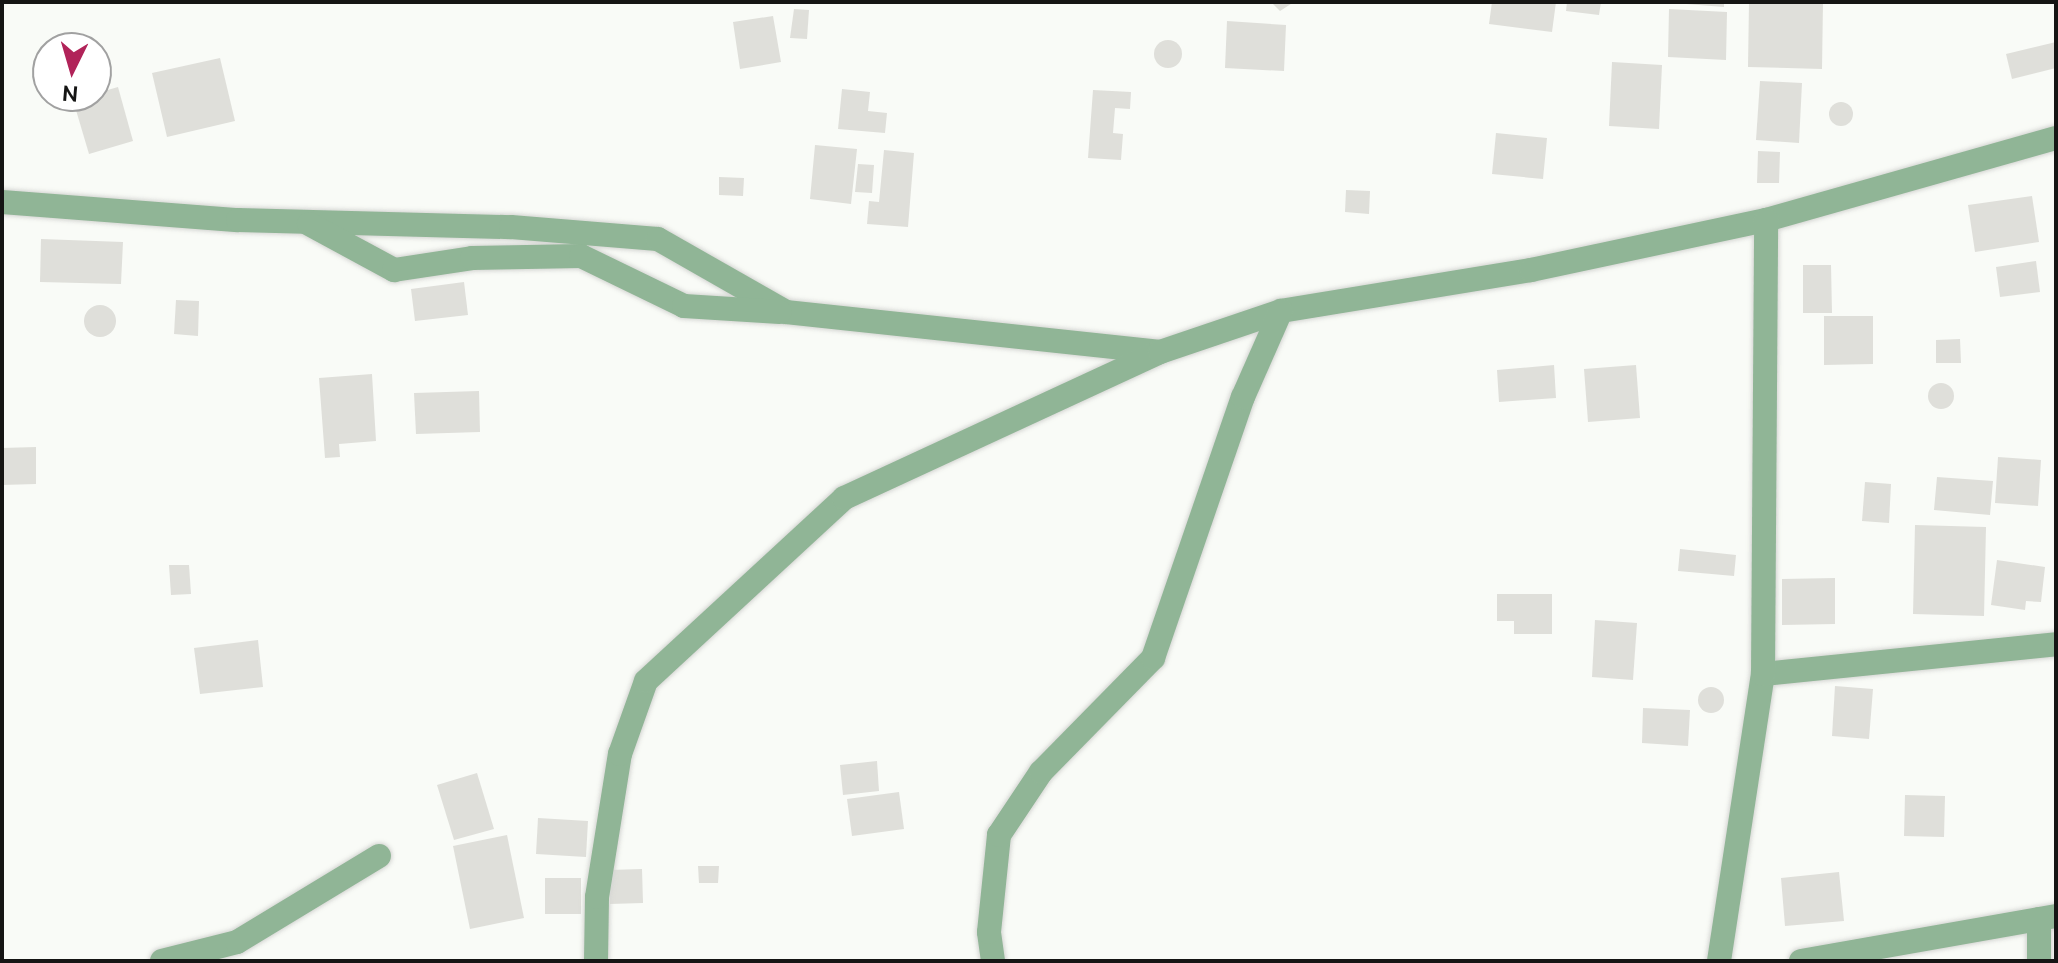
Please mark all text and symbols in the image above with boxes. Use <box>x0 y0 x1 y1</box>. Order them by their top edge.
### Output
north arrow <box>32 32 112 112</box>
text: N <box>61 81 79 108</box>

